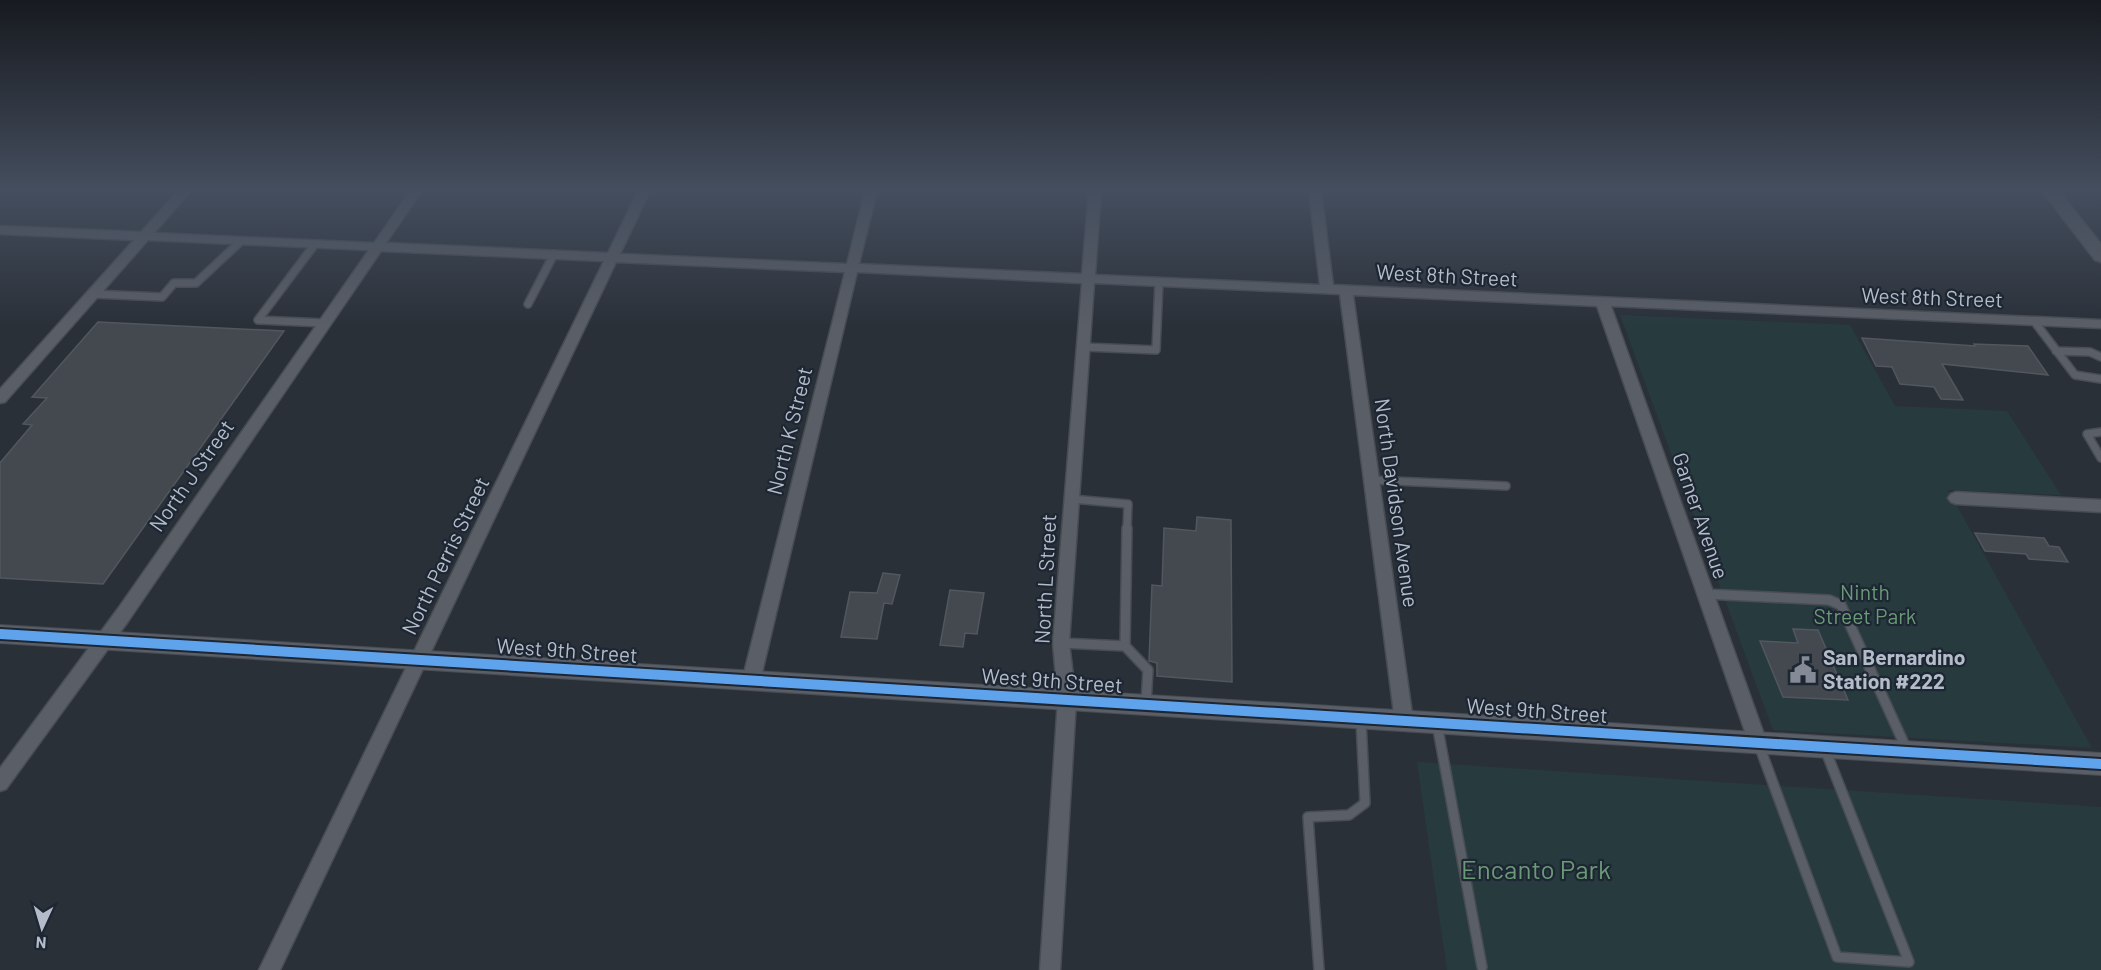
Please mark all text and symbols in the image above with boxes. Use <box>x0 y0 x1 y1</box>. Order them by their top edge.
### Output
street label: West 8th Street <box>1376 258 1519 291</box>
street label: West 8th Street <box>1861 282 2003 311</box>
street label: North K Street <box>761 364 817 497</box>
street label: North Davidson Avenue <box>1370 397 1425 609</box>
street label: North J Street <box>143 415 238 536</box>
street label: Garner Avenue <box>1668 449 1735 582</box>
street label: North Perris Street <box>396 472 494 638</box>
street label: North L Street <box>1029 513 1060 645</box>
park label: Ninth Street Park <box>1814 579 1916 628</box>
street label: West 9th Street <box>496 632 639 667</box>
place label: San Bernardino Station #222 <box>1823 644 1965 693</box>
public building icon: San Bernardino Station #222 <box>1788 655 1818 685</box>
street label: West 9th Street <box>981 662 1124 697</box>
street label: West 9th Street <box>1466 692 1609 727</box>
park label: Encanto Park <box>1461 853 1611 884</box>
north arrow <box>12 898 72 958</box>
text: N <box>35 934 47 953</box>

